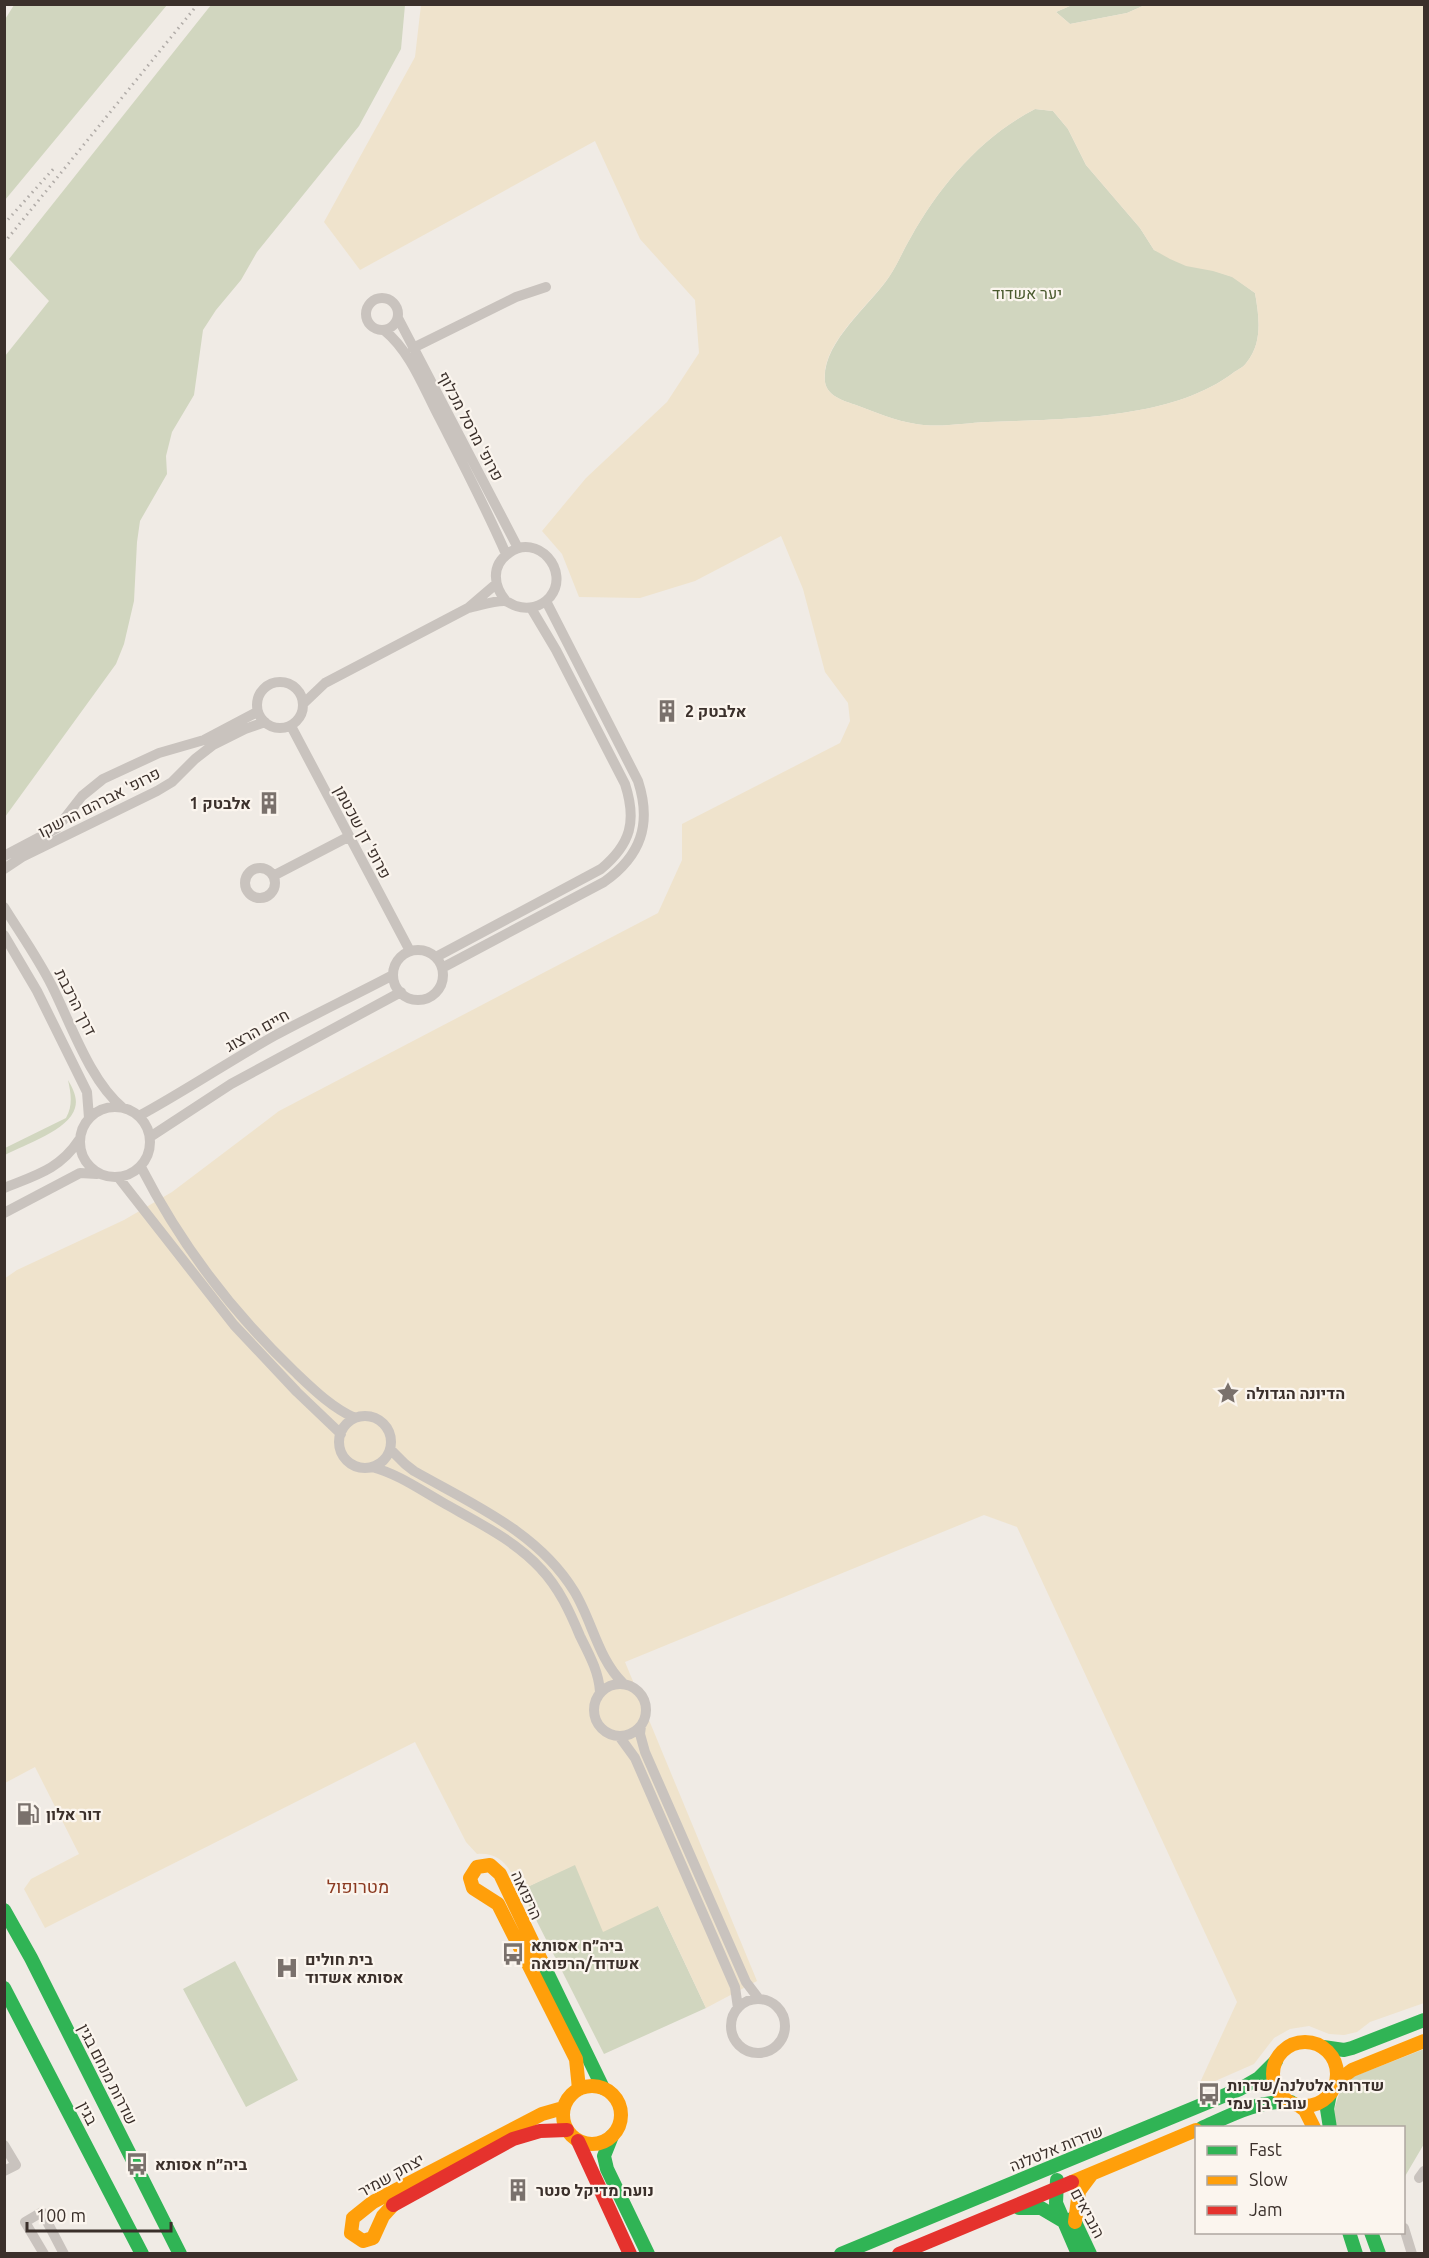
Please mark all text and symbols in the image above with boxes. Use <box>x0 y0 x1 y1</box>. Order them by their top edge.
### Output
park label: יער אשדוד <box>992 284 1062 302</box>
street label: פרופ' מרסל מכלוף <box>435 368 507 484</box>
building icon: אלבטק 2 <box>654 698 680 724</box>
place label: אלבטק 2 <box>685 702 747 720</box>
street label: פרופ' אברהם הרשקו <box>35 763 163 841</box>
street label: פרופ' דן שכטמן <box>331 782 395 882</box>
building icon: אלבטק 1 <box>256 790 282 816</box>
place label: אלבטק 1 <box>190 794 251 812</box>
street label: דרך הרכבת <box>52 966 100 1038</box>
street label: חיים הרצוג <box>222 1005 292 1055</box>
place icon: הדיונה הגדולה <box>1215 1380 1241 1406</box>
place label: הדיונה הגדולה <box>1246 1384 1345 1402</box>
fuel station icon: דור אלון <box>15 1801 41 1827</box>
place label: דור אלון <box>46 1805 101 1823</box>
street label: הרפואה <box>508 1868 546 1922</box>
district label: מטרופול <box>327 1876 389 1896</box>
place label: ביה״ח אסותא אשדוד/הרפואה <box>531 1936 640 1972</box>
bus stop icon: ביה״ח אסותא אשדוד/הרפואה <box>500 1941 526 1967</box>
place label: בית חולים אסותא אשדוד <box>305 1950 404 1986</box>
hospital icon: בית חולים אסותא אשדוד <box>274 1955 300 1981</box>
street label: שדרות מנחם בגין <box>74 2020 142 2128</box>
place label: שדרות אלטלנה/שדרות עובד בן עמי <box>1227 2076 1384 2112</box>
bus stop icon: שדרות אלטלנה/שדרות עובד בן עמי <box>1196 2081 1222 2107</box>
street label: בגין <box>74 2098 102 2128</box>
street label: שדרות אלטלנה <box>1007 2121 1105 2175</box>
legend <box>1195 2126 1405 2234</box>
text: Fast <box>1249 2139 1282 2159</box>
street label: יצחק שמיר <box>355 2150 427 2200</box>
bus stop icon: ביה״ח אסותא <box>124 2151 150 2177</box>
place label: ביה״ח אסותא <box>155 2155 248 2173</box>
text: Slow <box>1249 2169 1288 2189</box>
building icon: נועה מדיקל סנטר <box>505 2177 531 2203</box>
place label: נועה מדיקל סנטר <box>536 2181 654 2199</box>
street label: הנביאים <box>1067 2185 1109 2241</box>
scale bar <box>27 2195 171 2233</box>
text: Jam <box>1249 2199 1283 2219</box>
text: 100 m <box>36 2205 86 2225</box>

